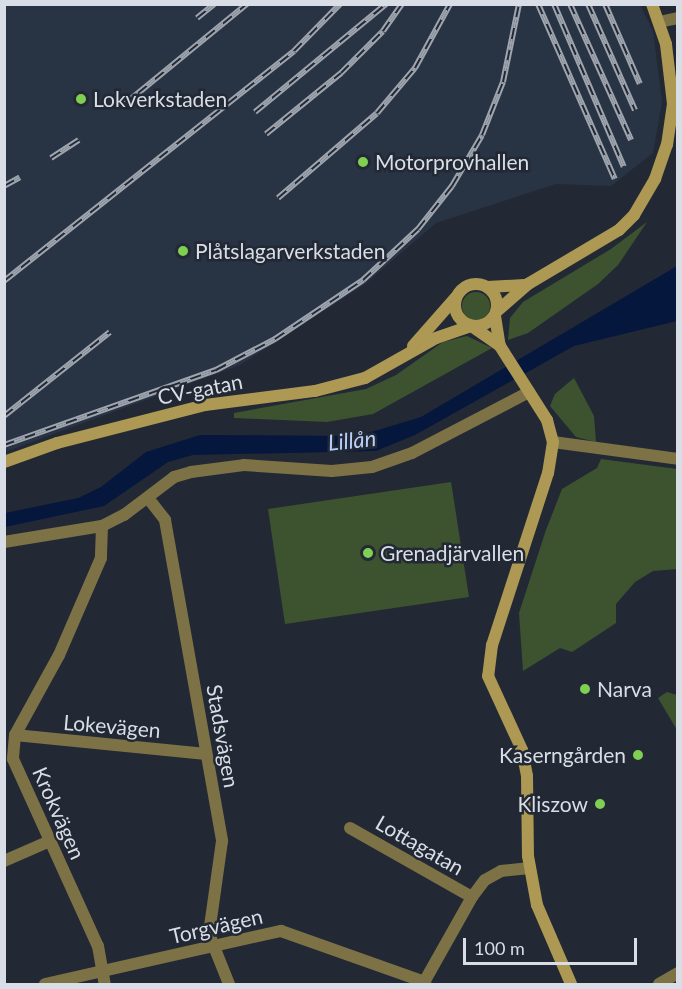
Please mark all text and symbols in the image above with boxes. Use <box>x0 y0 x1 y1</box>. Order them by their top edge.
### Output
place label: Lokverkstaden <box>93 86 227 112</box>
marker: Lokverkstaden <box>74 92 88 106</box>
place label: Motorprovhallen <box>375 149 529 175</box>
marker: Motorprovhallen <box>356 155 370 169</box>
place label: Plåtslagarverkstaden <box>195 238 385 264</box>
marker: Plåtslagarverkstaden <box>176 244 190 258</box>
street label: CV-gatan <box>155 368 245 410</box>
water label: Lillån <box>327 424 377 456</box>
place label: Grenadjärvallen <box>380 540 524 566</box>
marker: Grenadjärvallen <box>361 546 375 560</box>
place label: Narva <box>597 676 652 702</box>
marker: Narva <box>578 682 592 696</box>
street label: Stadsvägen <box>202 683 244 789</box>
street label: Lokevägen <box>62 709 162 743</box>
place label: Kaserngården <box>499 742 626 768</box>
marker: Kaserngården <box>631 748 645 762</box>
street label: Krokvägen <box>27 763 91 863</box>
place label: Kliszow <box>517 791 588 817</box>
marker: Kliszow <box>593 797 607 811</box>
street label: Lottagatan <box>372 810 468 880</box>
street label: Torgvägen <box>167 903 265 949</box>
scale bar <box>466 926 640 964</box>
text: 100 m <box>474 937 525 959</box>

